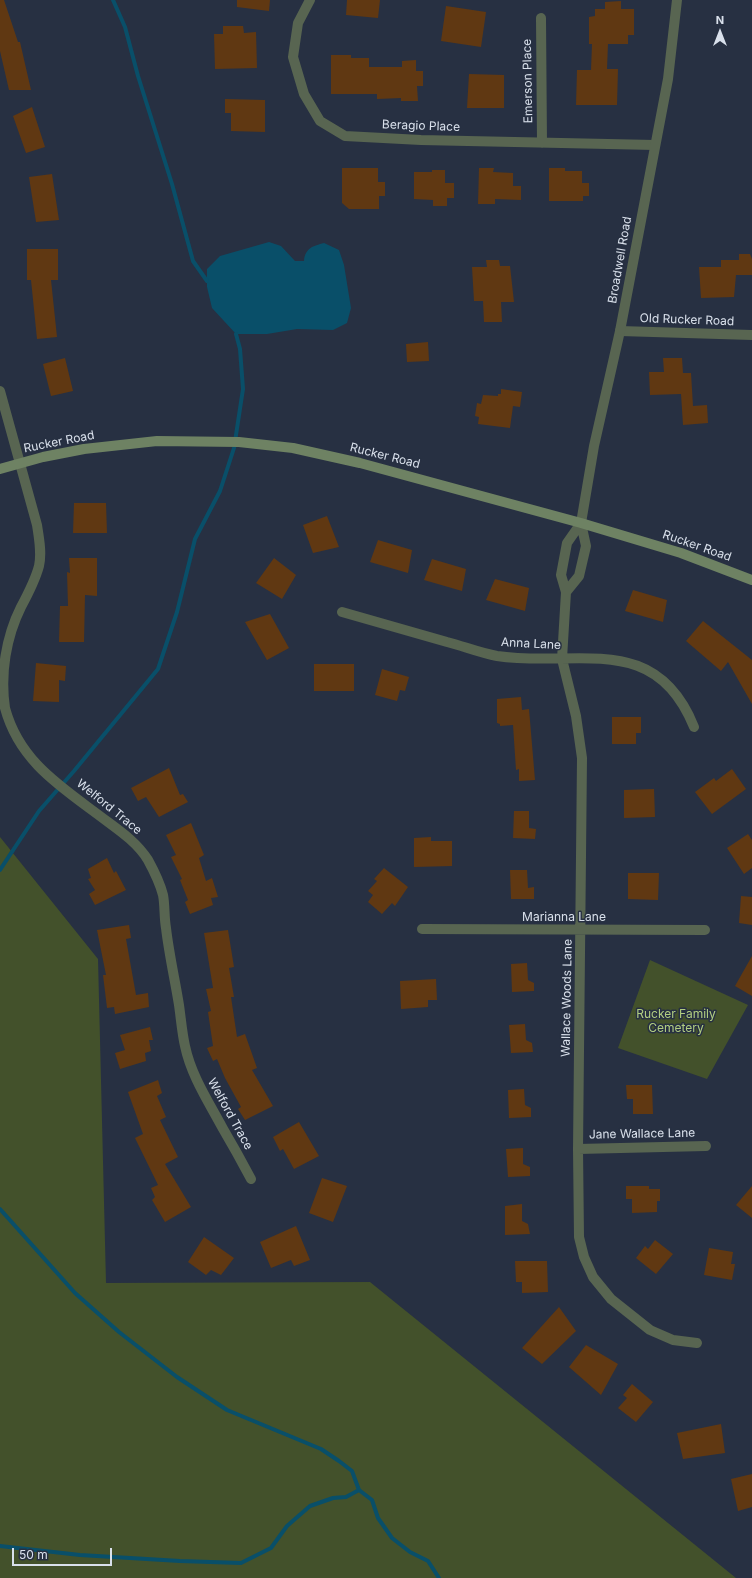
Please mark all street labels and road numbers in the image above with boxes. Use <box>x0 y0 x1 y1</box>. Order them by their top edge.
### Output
street label: Emerson Place <box>520 39 536 123</box>
street label: Beragio Place <box>382 117 460 135</box>
street label: Broadwell Road <box>605 215 635 305</box>
street label: Old Rucker Road <box>639 311 735 329</box>
street label: Rucker Road <box>22 428 96 456</box>
street label: Rucker Road <box>348 440 422 472</box>
street label: Rucker Road <box>661 528 733 564</box>
street label: Anna Lane <box>501 635 561 653</box>
street label: Welford Trace <box>74 776 144 838</box>
street label: Marianna Lane <box>522 910 606 924</box>
street label: Wallace Woods Lane <box>559 939 575 1057</box>
street label: Welford Trace <box>204 1076 256 1152</box>
street label: Jane Wallace Lane <box>589 1126 695 1142</box>

